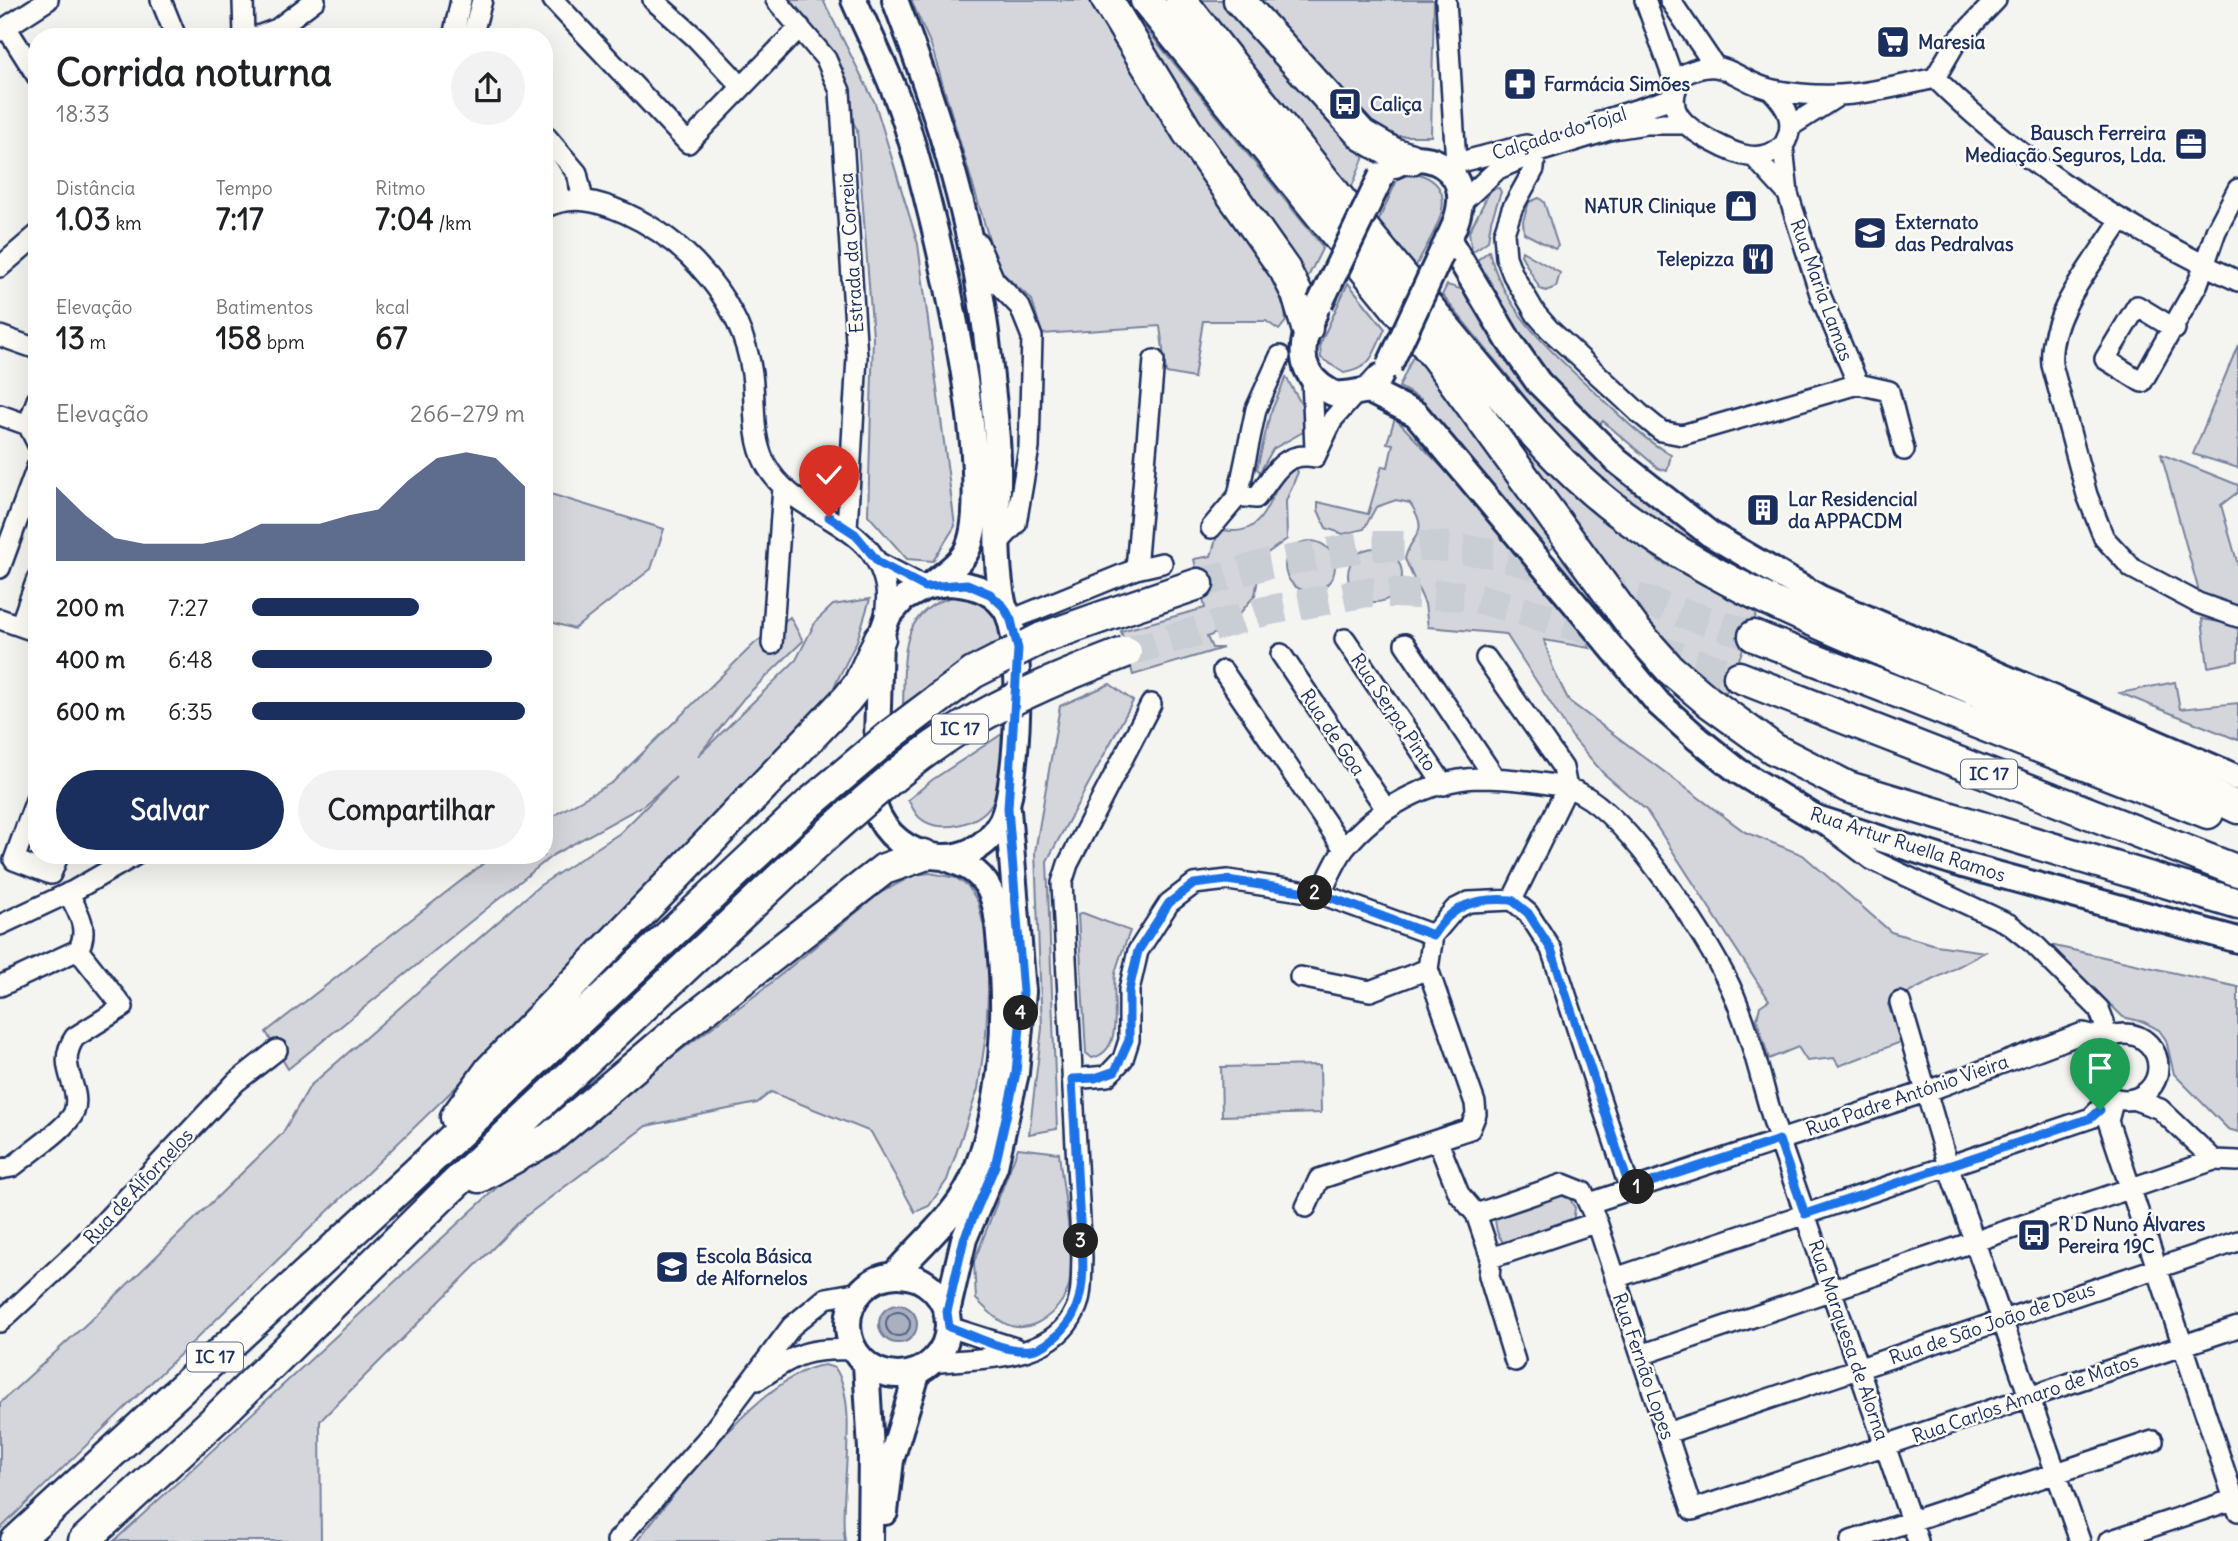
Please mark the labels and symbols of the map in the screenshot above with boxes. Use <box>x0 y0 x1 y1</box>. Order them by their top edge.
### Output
supermarket icon: Maresia <box>1874 23 1912 61</box>
place label: Maresia <box>1918 30 1985 54</box>
pharmacy icon: Farmácia Simões <box>1501 65 1539 103</box>
place label: Farmácia Simões <box>1544 72 1691 96</box>
bus stop icon: Caliça <box>1326 85 1364 123</box>
place label: Caliça <box>1370 92 1422 116</box>
street label: Calçada do Tojal <box>1489 101 1629 165</box>
place label: Bausch Ferreira Mediação Seguros, Lda. <box>1965 121 2166 167</box>
office icon: Bausch Ferreira Mediação Seguros, Lda. <box>2172 125 2210 163</box>
street label: Estrada da Correia <box>833 172 869 334</box>
shop icon: NATUR Clinique <box>1722 187 1760 225</box>
place label: NATUR Clinique <box>1584 194 1716 218</box>
place label: Externato das Pedralvas <box>1895 210 2014 256</box>
school or university icon: Externato das Pedralvas <box>1851 214 1889 252</box>
street label: Rua Maria Lamas <box>1785 216 1859 364</box>
restaurant icon: Telepizza <box>1739 240 1777 278</box>
place label: Telepizza <box>1657 247 1734 271</box>
pin <box>799 445 859 517</box>
place label: Lar Residencial da APPACDM <box>1788 487 1918 533</box>
building icon: Lar Residencial da APPACDM <box>1744 491 1782 529</box>
street label: Rua Serpa Pinto <box>1346 649 1442 775</box>
street label: Rua de Goa <box>1295 684 1371 780</box>
road number: IC 17 <box>932 714 988 744</box>
road number: IC 17 <box>1961 760 2017 788</box>
street label: Rua Artur Ruella Ramos <box>1807 801 2009 887</box>
pin: 2 <box>1298 876 1332 910</box>
pin: 4 <box>1004 996 1038 1030</box>
pin <box>2070 1038 2130 1110</box>
street label: Rua Padre António Vieira <box>1802 1049 2012 1141</box>
street label: Rua de Alfornelos <box>78 1123 198 1249</box>
pin: 1 <box>1620 1170 1654 1204</box>
place label: R D Nuno Álvares Pereira 19C <box>2058 1211 2206 1258</box>
bus stop icon: R D Nuno Álvares Pereira 19C <box>2015 1216 2053 1254</box>
pin: 3 <box>1064 1224 1098 1258</box>
street label: Rua Marquesa de Alorna <box>1803 1237 1895 1444</box>
place label: Escola Básica de Alfornelos <box>696 1244 812 1290</box>
school or university icon: Escola Básica de Alfornelos <box>653 1248 691 1286</box>
street label: Rua de São João de Deus <box>1886 1276 2098 1370</box>
street label: Rua Fernão Lopes <box>1608 1290 1680 1442</box>
road number: IC 17 <box>187 1342 243 1372</box>
street label: Rua Carlos Amaro de Matos <box>1909 1348 2141 1448</box>

